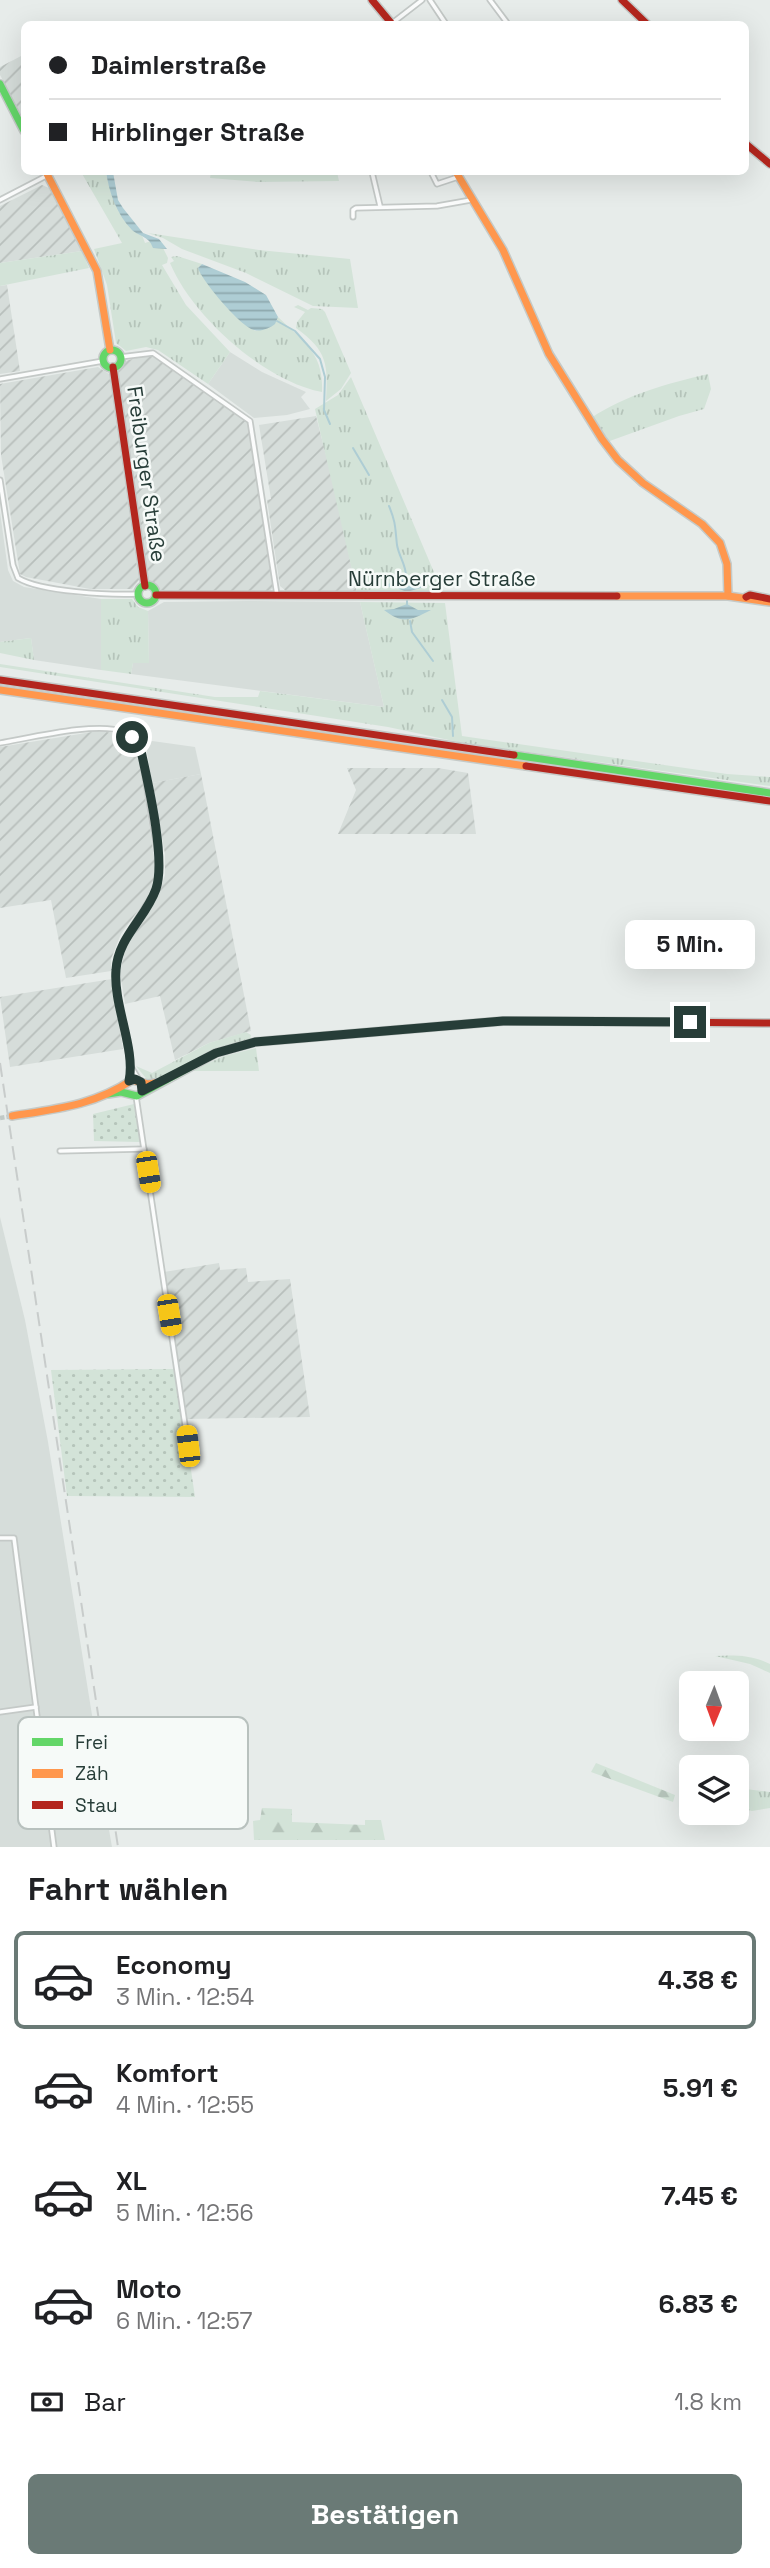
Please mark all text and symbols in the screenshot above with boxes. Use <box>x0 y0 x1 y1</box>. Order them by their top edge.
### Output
text: Daimlerstraße <box>91 48 267 82</box>
text: Hirblinger Straße <box>91 115 305 149</box>
street label: Freiburger Straße <box>121 384 173 564</box>
street label: Nürnberger Straße <box>348 565 536 592</box>
route start <box>116 721 148 753</box>
callout: 5 Min. <box>625 920 755 970</box>
text: 5 Min. <box>656 929 724 959</box>
route end <box>674 1006 706 1038</box>
car <box>135 1150 162 1194</box>
car <box>156 1293 183 1337</box>
car <box>176 1424 201 1468</box>
north arrow <box>679 1671 749 1741</box>
map controls <box>679 1671 749 1825</box>
legend <box>18 1717 248 1829</box>
text: Frei <box>75 1730 108 1755</box>
button: layers <box>679 1755 749 1825</box>
text: Zäh <box>75 1761 109 1786</box>
text: Stau <box>75 1793 118 1818</box>
text: Fahrt wählen <box>28 1869 228 1909</box>
text: Economy <box>116 1948 232 1982</box>
icon: car <box>32 1949 95 2012</box>
text: 4.38 € <box>658 1963 738 1997</box>
text: 3 Min. · 12:54 <box>116 1982 254 2012</box>
text: Komfort <box>116 2056 219 2090</box>
icon: car <box>32 2057 95 2120</box>
text: 5.91 € <box>663 2071 738 2105</box>
text: 4 Min. · 12:55 <box>116 2090 254 2120</box>
text: XL <box>116 2164 147 2198</box>
icon: car <box>32 2165 95 2228</box>
text: 7.45 € <box>661 2179 738 2213</box>
text: 5 Min. · 12:56 <box>116 2198 254 2228</box>
text: Moto <box>116 2272 182 2306</box>
icon: car <box>32 2273 95 2336</box>
text: 6.83 € <box>659 2287 738 2321</box>
text: 6 Min. · 12:57 <box>116 2306 253 2336</box>
icon: cash <box>28 2383 66 2421</box>
text: Bar <box>84 2385 126 2419</box>
text: 1.8 km <box>674 2387 742 2417</box>
button: Bestätigen <box>28 2474 742 2554</box>

